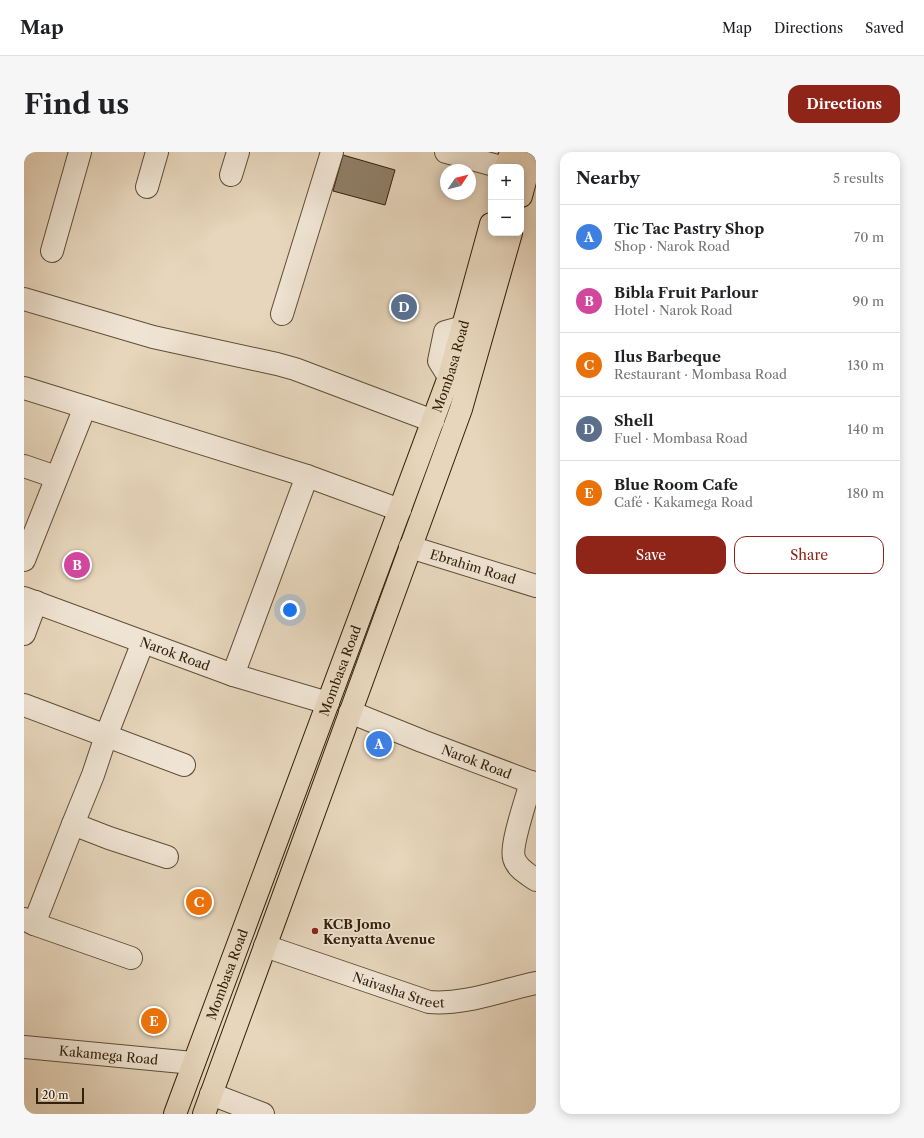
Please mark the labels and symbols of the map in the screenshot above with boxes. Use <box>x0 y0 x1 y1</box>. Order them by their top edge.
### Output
north arrow <box>440 164 476 200</box>
pin: D <box>391 292 417 322</box>
street label: Mombasa Road <box>429 318 472 415</box>
street label: Ebrahim Road <box>428 546 518 587</box>
pin: B <box>64 550 90 580</box>
your location <box>280 600 300 620</box>
street label: Mombasa Road <box>316 623 364 718</box>
street label: Narok Road <box>138 633 212 674</box>
pin: A <box>366 729 392 759</box>
street label: Narok Road <box>439 741 514 782</box>
pin: C <box>186 887 212 917</box>
place label: KCB Jomo Kenyatta Avenue <box>323 916 435 947</box>
marker: KCB Jomo Kenyatta Avenue <box>310 926 320 936</box>
street label: Mombasa Road <box>203 927 251 1022</box>
street label: Naivasha Street <box>351 969 445 1011</box>
pin: E <box>141 1006 167 1036</box>
street label: Kakamega Road <box>58 1042 159 1068</box>
scale bar <box>36 1086 84 1105</box>

